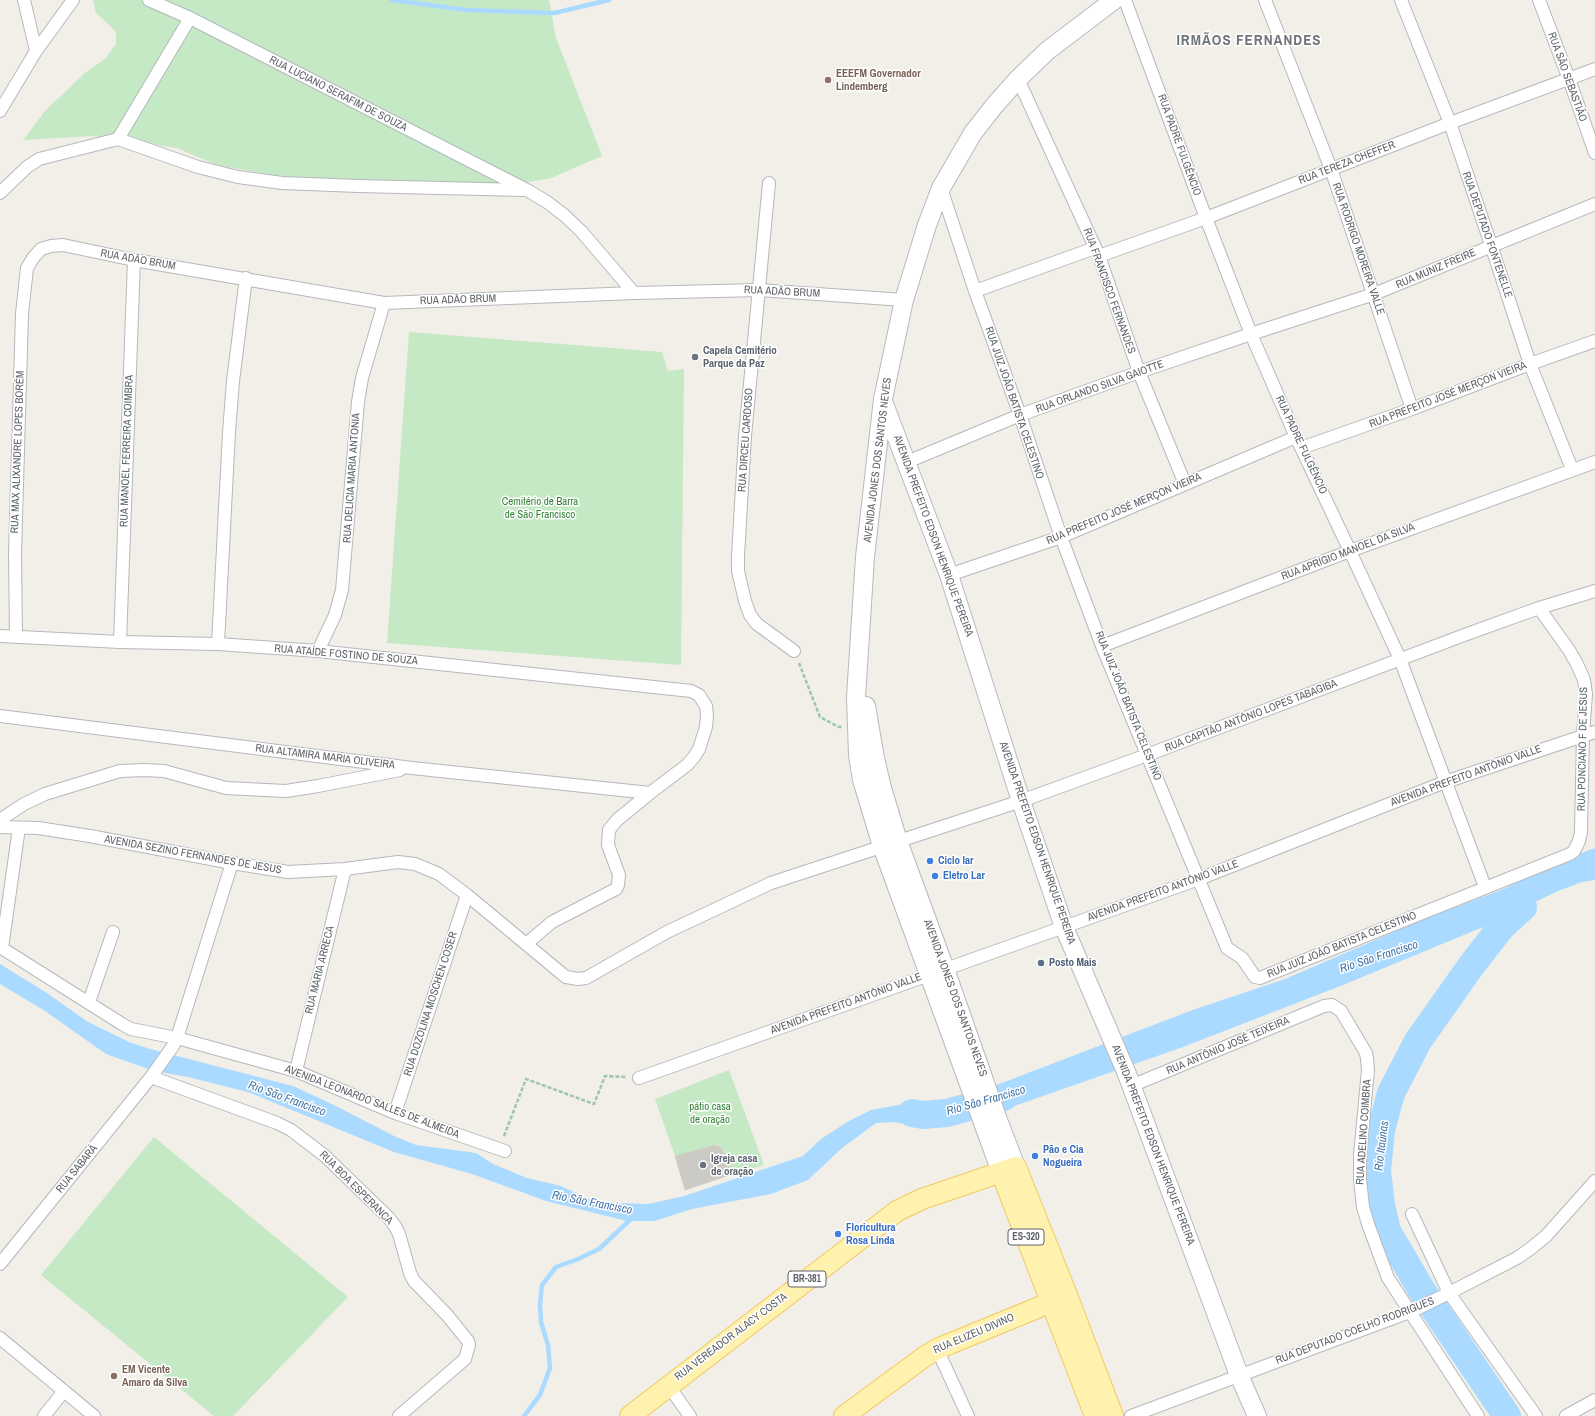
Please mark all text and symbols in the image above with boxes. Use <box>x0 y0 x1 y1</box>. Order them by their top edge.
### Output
street label: RUA SÃO SEBASTIÃO <box>1545 30 1589 124</box>
district label: IRMÃOS FERNANDES <box>1176 32 1322 50</box>
street label: RUA LUCIANO SERAFIM DE SOUZA <box>267 53 409 135</box>
place label: EEEFM Governador Lindemberg <box>836 67 921 93</box>
marker: EEEFM Governador Lindemberg <box>823 75 833 85</box>
street label: RUA PADRE FULGÊNCIO <box>1154 92 1204 198</box>
street label: RUA TEREZA CHEFFER <box>1297 139 1397 187</box>
street label: RUA DEPUTADO FONTENELLE <box>1459 170 1515 300</box>
street label: RUA RODRIGO MOREIRA VALLE <box>1329 181 1387 317</box>
street label: RUA FRANCISCO FERNANDES <box>1080 226 1138 356</box>
street label: RUA MUNIZ FREIRE <box>1394 246 1478 292</box>
street label: RUA ADÃO BRUM <box>99 247 177 273</box>
street label: RUA ADÃO BRUM <box>744 283 820 301</box>
street label: RUA ADÃO BRUM <box>420 292 496 308</box>
street label: RUA JUIZ JOÃO BATISTA CELESTINO <box>982 325 1046 481</box>
place label: Capela Cemitério Parque da Paz <box>703 344 777 370</box>
marker: Capela Cemitério Parque da Paz <box>690 352 700 362</box>
street label: RUA ORLANDO SILVA GAIOTTE <box>1034 358 1166 416</box>
street label: RUA PREFEITO JOSÉ MERÇON VIEIRA <box>1368 359 1528 431</box>
street label: RUA MAX ALIXANDRE LOPES BORÉM <box>9 370 27 534</box>
street label: RUA MANOEL FERREIRA COIMBRA <box>118 375 136 527</box>
street label: AVENIDA JONES DOS SANTOS NEVES <box>861 377 895 543</box>
street label: RUA DIRCEU CARDOSO <box>736 388 756 492</box>
street label: RUA PADRE FULGÊNCIO <box>1272 394 1330 496</box>
street label: RUA DELICIA MARIA ANTONIA <box>341 413 363 543</box>
street label: AVENIDA PREFEITO EDSON HENRIQUE PEREIRA <box>890 434 976 638</box>
street label: RUA PREFEITO JOSÉ MERÇON VIEIRA <box>1044 470 1204 548</box>
park label: Cemitério de Barra de São Francisco <box>502 495 578 521</box>
street label: RUA APRÍGIO MANOEL DA SILVA <box>1280 520 1416 584</box>
street label: RUA JUIZ JOÃO BATISTA CELESTINO <box>1092 629 1164 783</box>
street label: RUA ATAÍDE FOSTINO DE SOUZA <box>274 642 418 668</box>
street label: RUA CAPITÃO ANTÔNIO LOPES TABAGIBA <box>1163 677 1339 755</box>
street label: RUA PONCIANO F DE JESUS <box>1575 687 1591 811</box>
street label: AVENIDA PREFEITO EDSON HENRIQUE PEREIRA <box>996 740 1078 946</box>
street label: RUA ALTAMIRA MARIA OLIVEIRA <box>254 742 396 772</box>
street label: AVENIDA PREFEITO ANTÔNIO VALLE <box>1389 742 1543 810</box>
street label: AVENIDA SEZINO FERNANDES DE JESUS <box>103 833 283 877</box>
place label: Ciclo lar <box>938 854 974 868</box>
marker: Ciclo lar <box>925 856 935 866</box>
street label: AVENIDA PREFEITO ANTÔNIO VALLE <box>1086 857 1240 925</box>
place label: Eletro Lar <box>943 869 985 883</box>
marker: Eletro Lar <box>930 871 940 881</box>
street label: RUA JUIZ JOÃO BATISTA CELESTINO <box>1265 909 1419 981</box>
street label: AVENIDA JONES DOS SANTOS NEVES <box>920 918 990 1078</box>
street label: RUA MARIA ARRECA <box>303 925 337 1015</box>
street label: RUA DOZOLINA MOSCHEN COSER <box>401 930 461 1078</box>
water label: Rio São Francisco <box>1338 938 1420 976</box>
place label: Posto Mais <box>1049 956 1097 970</box>
marker: Posto Mais <box>1036 958 1046 968</box>
street label: AVENIDA PREFEITO ANTÔNIO VALLE <box>769 970 923 1038</box>
street label: RUA ANTÔNIO JOSÉ TEIXEIRA <box>1165 1014 1291 1078</box>
street label: AVENIDA PREFEITO EDSON HENRIQUE PEREIRA <box>1109 1043 1197 1247</box>
street label: AVENIDA LEONARDO SALLES DE ALMEIDA <box>283 1063 461 1141</box>
water label: Rio São Francisco <box>246 1078 328 1120</box>
street label: RUA ADELINO COIMBRA <box>1354 1079 1374 1185</box>
water label: Rio São Francisco <box>945 1083 1027 1119</box>
park label: pátio casa de oração <box>689 1100 731 1126</box>
water label: Rio Itaúnas <box>1372 1120 1392 1172</box>
street label: RUA SABARÁ <box>54 1142 100 1196</box>
place label: Pão e Cia Nogueira <box>1043 1143 1084 1169</box>
street label: RUA BOA ESPERANCA <box>316 1148 396 1228</box>
marker: Pão e Cia Nogueira <box>1030 1151 1040 1161</box>
place label: Igreja casa de oração <box>711 1152 758 1178</box>
marker: Igreja casa de oração <box>698 1160 708 1170</box>
water label: Rio São Francisco <box>551 1188 633 1218</box>
place label: Floricultura Rosa Linda <box>846 1221 896 1247</box>
marker: Floricultura Rosa Linda <box>833 1229 843 1239</box>
road number: ES-320 <box>1008 1229 1044 1245</box>
road number: BR-381 <box>788 1271 826 1287</box>
street label: RUA VEREADOR ALACY COSTA <box>672 1290 790 1384</box>
street label: RUA DEPUTADO COELHO RODRIGUES <box>1274 1295 1436 1367</box>
street label: RUA ELIZEU DIVINO <box>932 1311 1016 1357</box>
place label: EM Vicente Amaro da Silva <box>122 1363 187 1389</box>
marker: EM Vicente Amaro da Silva <box>109 1371 119 1381</box>

